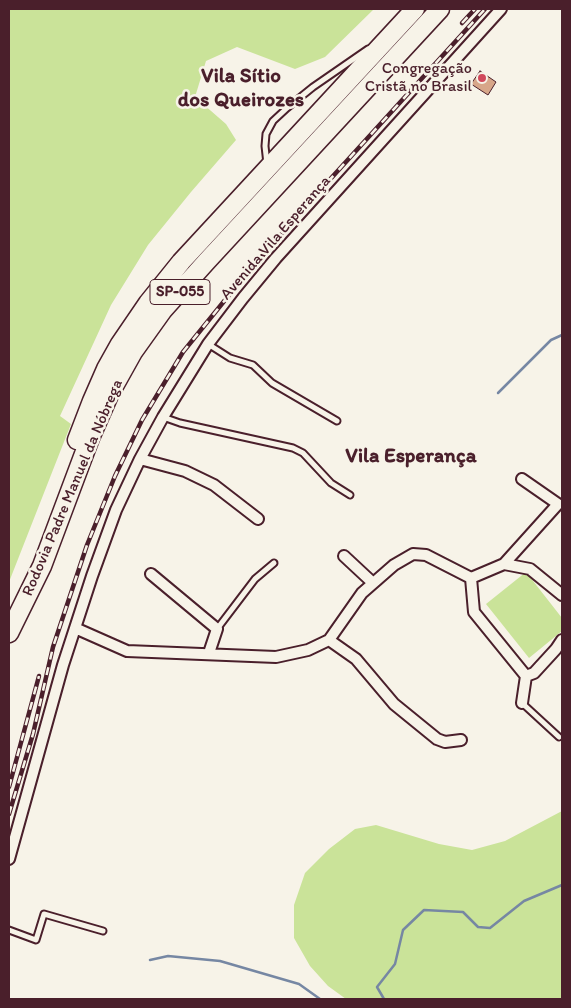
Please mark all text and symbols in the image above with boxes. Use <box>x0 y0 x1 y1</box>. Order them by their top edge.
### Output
place label: Congregação Cristã no Brasil <box>365 59 472 97</box>
district label: Vila Sítio dos Queirozes <box>178 64 304 114</box>
marker: Congregação Cristã no Brasil <box>476 72 488 84</box>
street label: Avenida Vila Esperança <box>217 172 335 304</box>
road number: SP-055 <box>150 280 210 304</box>
street label: Rodovia Padre Manuel da Nóbrega <box>19 377 127 599</box>
district label: Vila Esperança <box>345 444 477 470</box>

